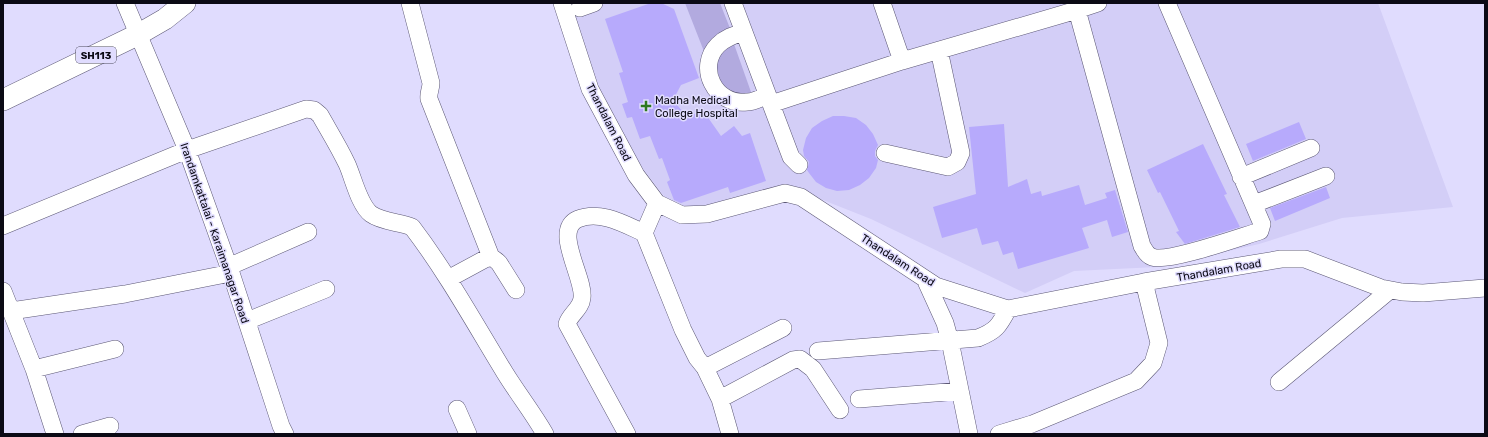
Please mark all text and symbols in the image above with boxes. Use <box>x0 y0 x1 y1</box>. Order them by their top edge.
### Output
road number: SH113 <box>76 47 116 63</box>
street label: Thandalam Road <box>583 81 634 163</box>
place label: Madha Medical College Hospital <box>655 94 738 120</box>
marker: Madha Medical College Hospital <box>640 100 652 112</box>
street label: Irandamkattalai - Karaimanagar Road <box>177 141 252 325</box>
street label: Thandalam Road <box>858 232 937 289</box>
street label: Thandalam Road <box>1176 257 1262 284</box>

